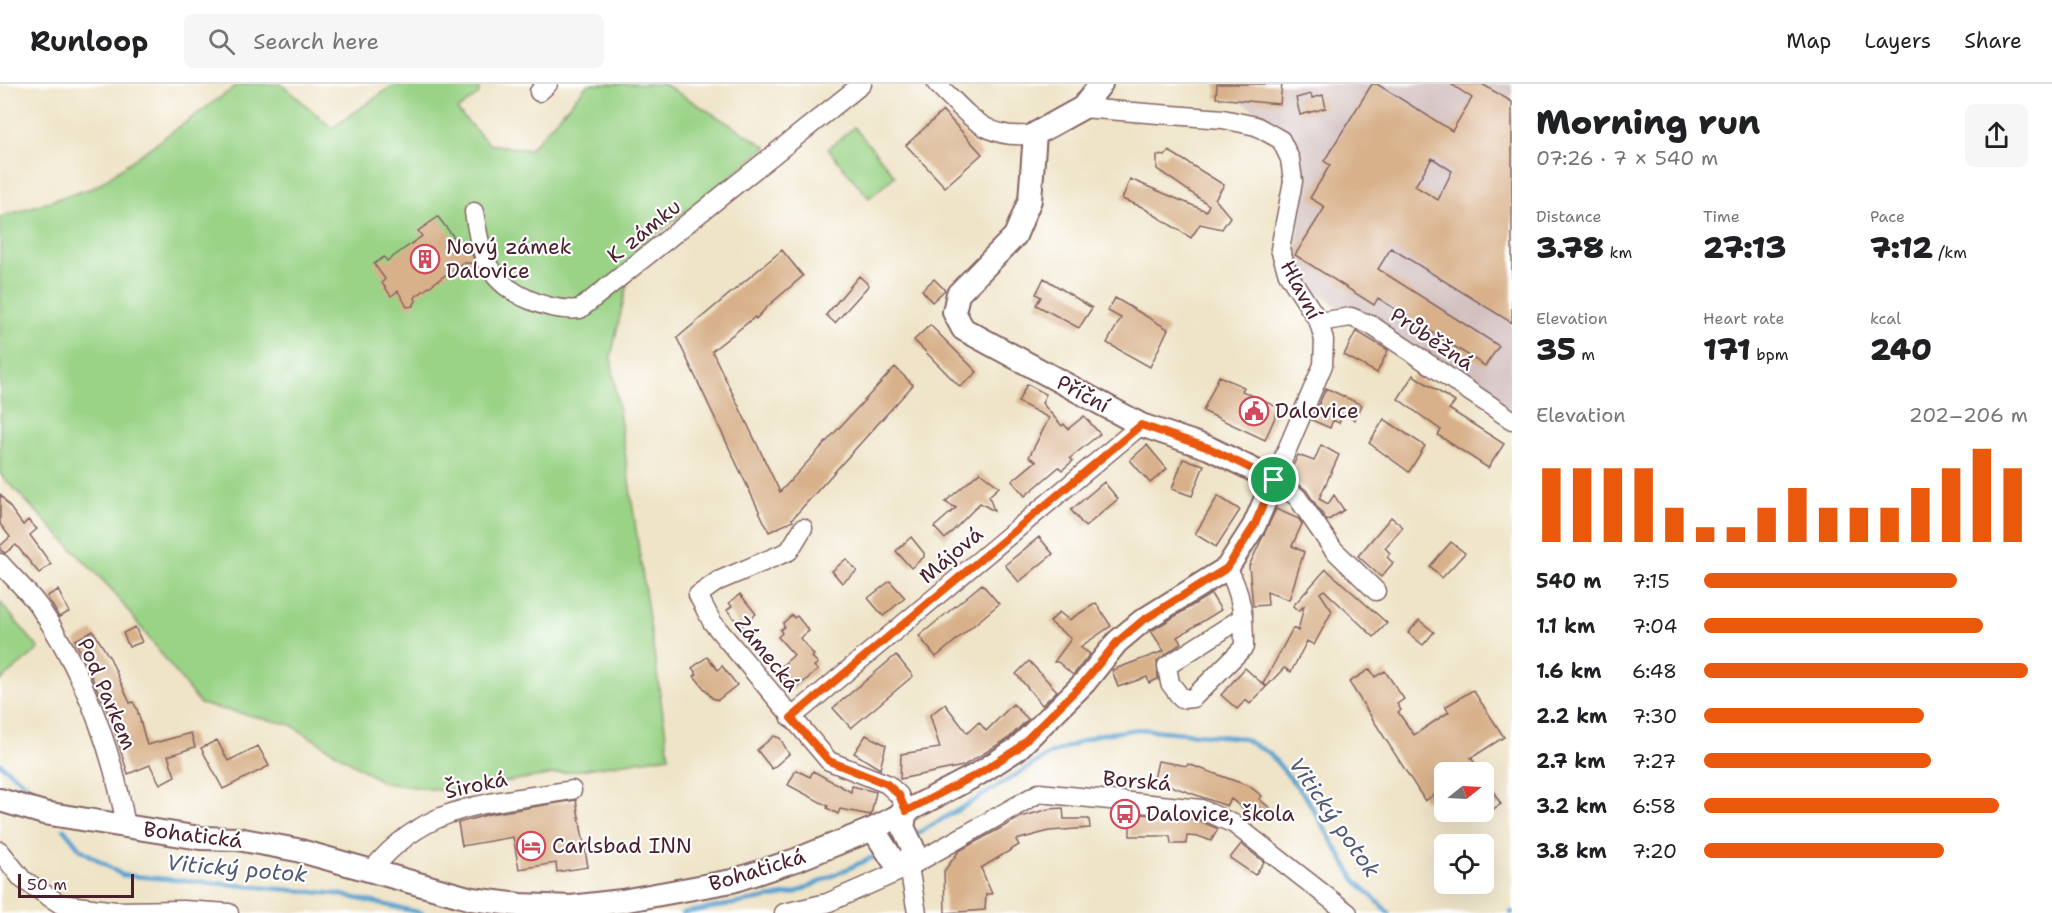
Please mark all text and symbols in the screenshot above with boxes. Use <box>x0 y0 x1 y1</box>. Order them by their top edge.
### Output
search box <box>184 14 604 68</box>
text: Runloop <box>30 22 148 60</box>
icon: search <box>205 25 238 58</box>
text: Search here <box>253 27 379 56</box>
text: Map <box>1786 27 1831 55</box>
text: Layers <box>1864 27 1931 55</box>
text: Share <box>1964 27 2022 55</box>
text: Morning run <box>1536 100 1760 145</box>
button: share <box>1965 104 2028 167</box>
text: 07:26 · 7 × 540 m <box>1536 145 1718 171</box>
street label: K zámku <box>601 193 687 269</box>
text: Distance <box>1536 206 1602 227</box>
text: Time <box>1703 206 1740 227</box>
text: Pace <box>1870 206 1905 227</box>
text: 3.78 <box>1536 227 1604 268</box>
text: 27:13 <box>1703 227 1786 268</box>
text: 7:12 <box>1870 227 1933 268</box>
place label: Nový zámek Dalovice <box>446 233 572 285</box>
text: km <box>1604 242 1632 263</box>
text: /km <box>1933 242 1967 263</box>
building icon: Nový zámek Dalovice <box>409 243 441 275</box>
street label: Hlavní <box>1274 255 1328 325</box>
street label: Průběžná <box>1385 301 1479 377</box>
text: Elevation <box>1536 308 1608 329</box>
text: Heart rate <box>1703 308 1785 329</box>
text: kcal <box>1870 308 1901 329</box>
text: 35 <box>1536 329 1576 370</box>
text: 171 <box>1703 329 1751 370</box>
text: 240 <box>1870 329 1932 370</box>
text: m <box>1576 344 1595 365</box>
text: bpm <box>1751 344 1789 365</box>
street label: Příční <box>1052 369 1114 420</box>
public building icon: Dalovice <box>1238 395 1270 427</box>
place label: Dalovice <box>1275 397 1359 425</box>
text: Elevation <box>1536 402 1626 428</box>
text: 202–206 m <box>1909 402 2028 428</box>
pin <box>1248 454 1299 505</box>
icon: arrive <box>1257 463 1290 496</box>
street label: Májová <box>913 520 989 590</box>
text: 540 m <box>1536 568 1601 594</box>
text: 7:15 <box>1632 568 1670 594</box>
street label: Zámecká <box>728 610 806 698</box>
text: 1.1 km <box>1536 613 1595 639</box>
text: 7:04 <box>1632 613 1677 639</box>
street label: Pod Parkem <box>71 634 143 754</box>
text: 1.6 km <box>1536 658 1602 684</box>
text: 6:48 <box>1632 658 1677 684</box>
text: 2.2 km <box>1536 703 1607 729</box>
text: 7:30 <box>1632 703 1677 729</box>
text: 2.7 km <box>1536 748 1605 774</box>
text: 7:27 <box>1632 748 1676 774</box>
water label: Vitický potok <box>1282 751 1387 884</box>
north arrow <box>1434 762 1494 822</box>
map controls <box>1434 762 1494 894</box>
street label: Široká <box>442 764 510 805</box>
street label: Borská <box>1102 764 1172 798</box>
text: 3.2 km <box>1536 793 1607 819</box>
text: 6:58 <box>1632 793 1676 819</box>
bus stop icon: Dalovice, škola <box>1109 798 1141 830</box>
place label: Dalovice, škola <box>1146 800 1295 828</box>
street label: Bohatická <box>142 815 244 855</box>
hotel icon: Carlsbad INN <box>515 830 547 862</box>
place label: Carlsbad INN <box>552 832 692 860</box>
button: locate <box>1434 834 1494 894</box>
text: 3.8 km <box>1536 838 1607 864</box>
text: 7:20 <box>1632 838 1677 864</box>
street label: Bohatická <box>705 842 809 898</box>
water label: Vitický potok <box>166 848 309 889</box>
scale bar <box>18 871 134 898</box>
text: 50 m <box>27 874 67 895</box>

